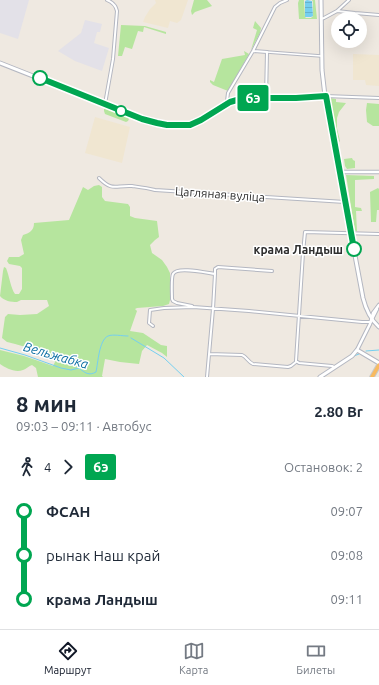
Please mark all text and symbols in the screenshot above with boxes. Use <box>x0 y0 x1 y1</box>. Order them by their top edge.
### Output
map controls <box>331 12 367 48</box>
button: locate <box>331 12 367 48</box>
unlabelled marker <box>32 70 48 86</box>
line badge: 6э <box>235 85 271 111</box>
text: 6э <box>245 90 261 106</box>
unlabelled marker <box>115 105 127 117</box>
street label: Цагляная вуліца <box>175 184 265 204</box>
marker: крама Ландыш <box>346 241 362 257</box>
place label: крама Ландыш <box>254 243 343 256</box>
water label: Вельжабка <box>22 339 90 371</box>
text: 8 мин <box>16 391 77 416</box>
text: 2.80 Br <box>314 403 363 420</box>
text: 09:03 – 09:11 · Автобус <box>16 419 152 433</box>
icon: walk <box>16 456 38 478</box>
icon: forward <box>57 456 79 478</box>
text: 6э <box>93 459 108 475</box>
text: 4 <box>44 460 51 474</box>
text: Остановок: 2 <box>284 460 363 474</box>
text: ФСАН <box>46 503 90 520</box>
text: 09:07 <box>330 504 363 518</box>
text: рынак Наш край <box>46 547 160 564</box>
text: 09:08 <box>330 548 363 562</box>
text: крама Ландыш <box>46 591 158 608</box>
text: 09:11 <box>330 592 363 606</box>
tab: Маршрут <box>44 640 91 676</box>
tab: Карта <box>179 640 208 676</box>
tab: Билеты <box>296 640 335 676</box>

